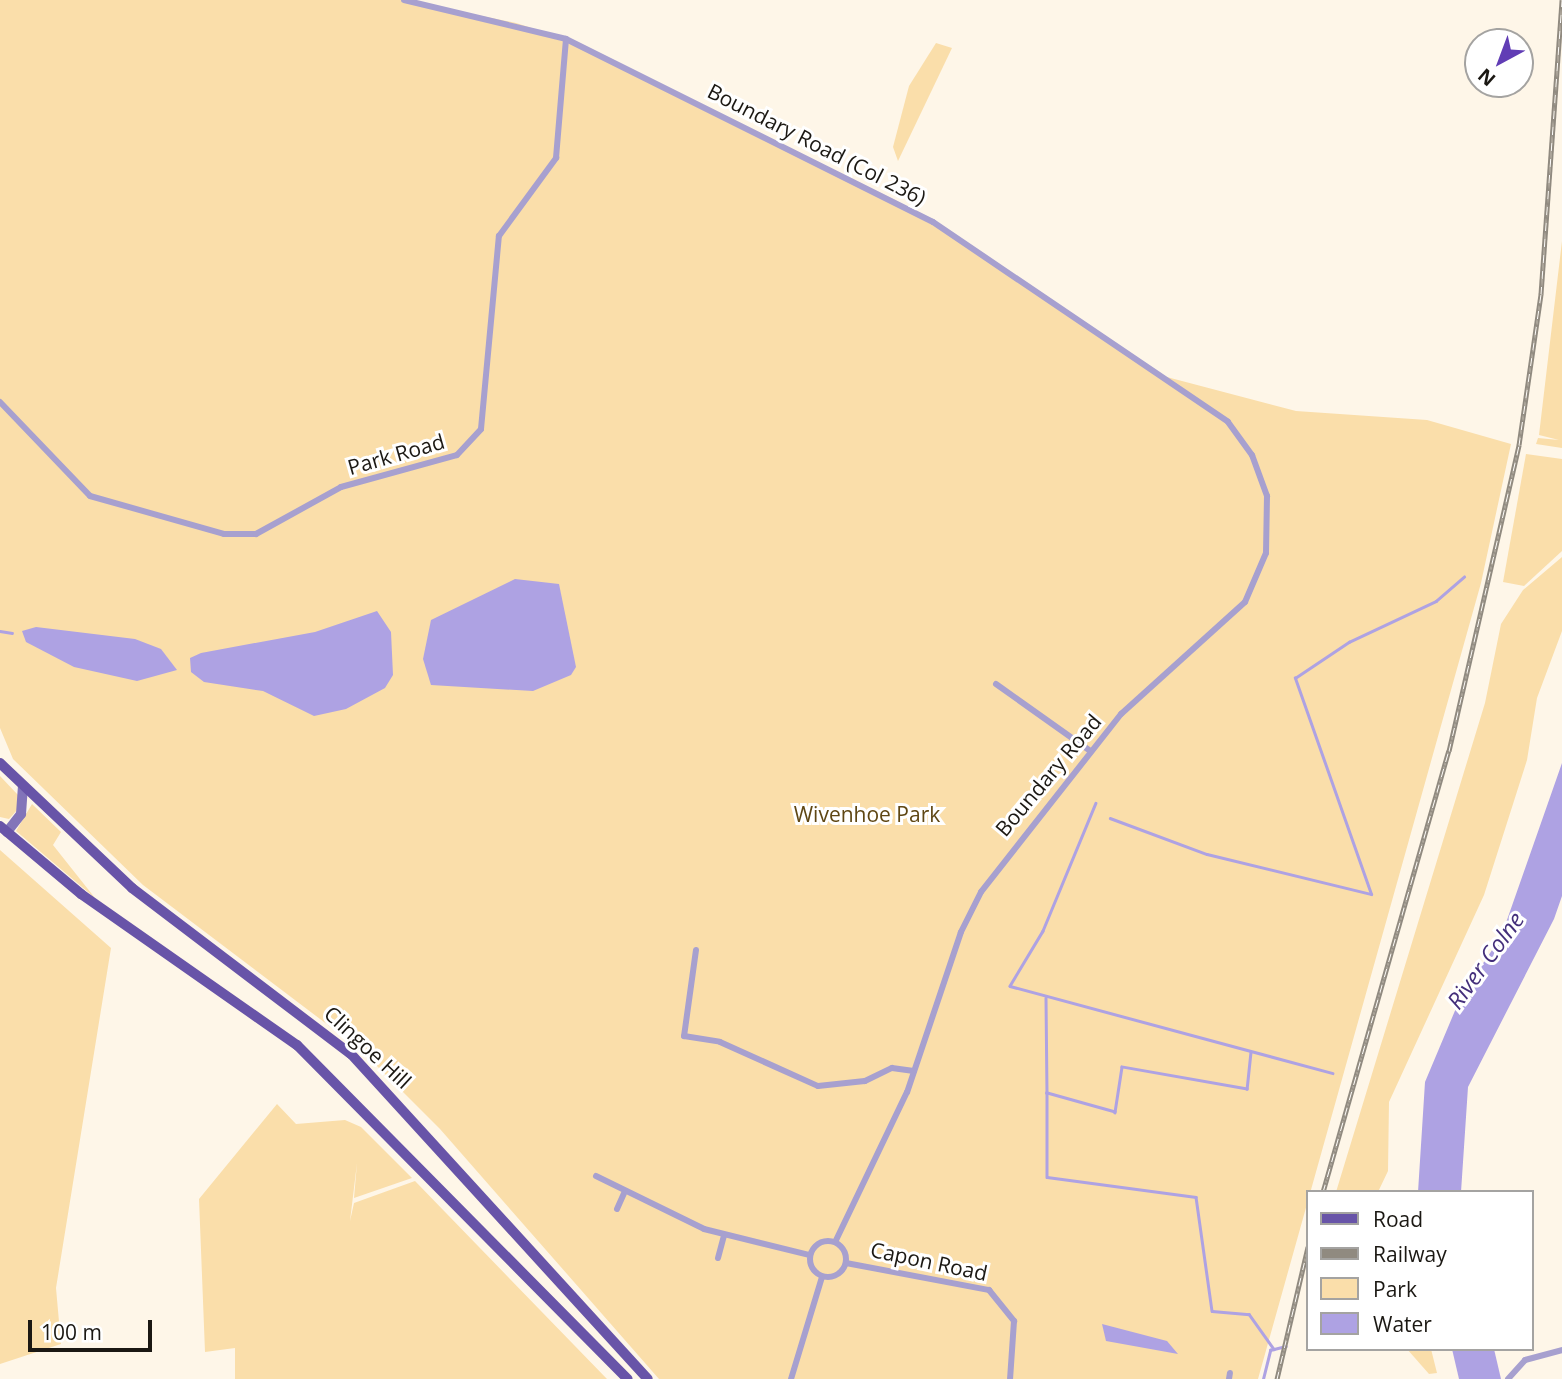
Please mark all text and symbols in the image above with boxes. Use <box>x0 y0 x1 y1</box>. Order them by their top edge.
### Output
north arrow <box>1464 28 1534 98</box>
text: N <box>1472 62 1501 92</box>
street label: Boundary Road (Col 236) <box>704 78 930 210</box>
street label: Park Road <box>345 428 447 480</box>
street label: Boundary Road <box>990 709 1106 841</box>
park label: Wivenhoe Park <box>794 801 940 827</box>
water label: River Colne <box>1441 906 1529 1014</box>
street label: Clingoe Hill <box>319 1000 417 1094</box>
legend <box>1306 1190 1534 1351</box>
text: Road <box>1373 1205 1423 1233</box>
street label: Capon Road <box>868 1236 990 1286</box>
text: Railway <box>1373 1240 1447 1268</box>
text: Park <box>1373 1275 1417 1303</box>
scale bar <box>32 1306 156 1350</box>
text: Water <box>1373 1310 1432 1338</box>
text: 100 m <box>41 1318 102 1346</box>

